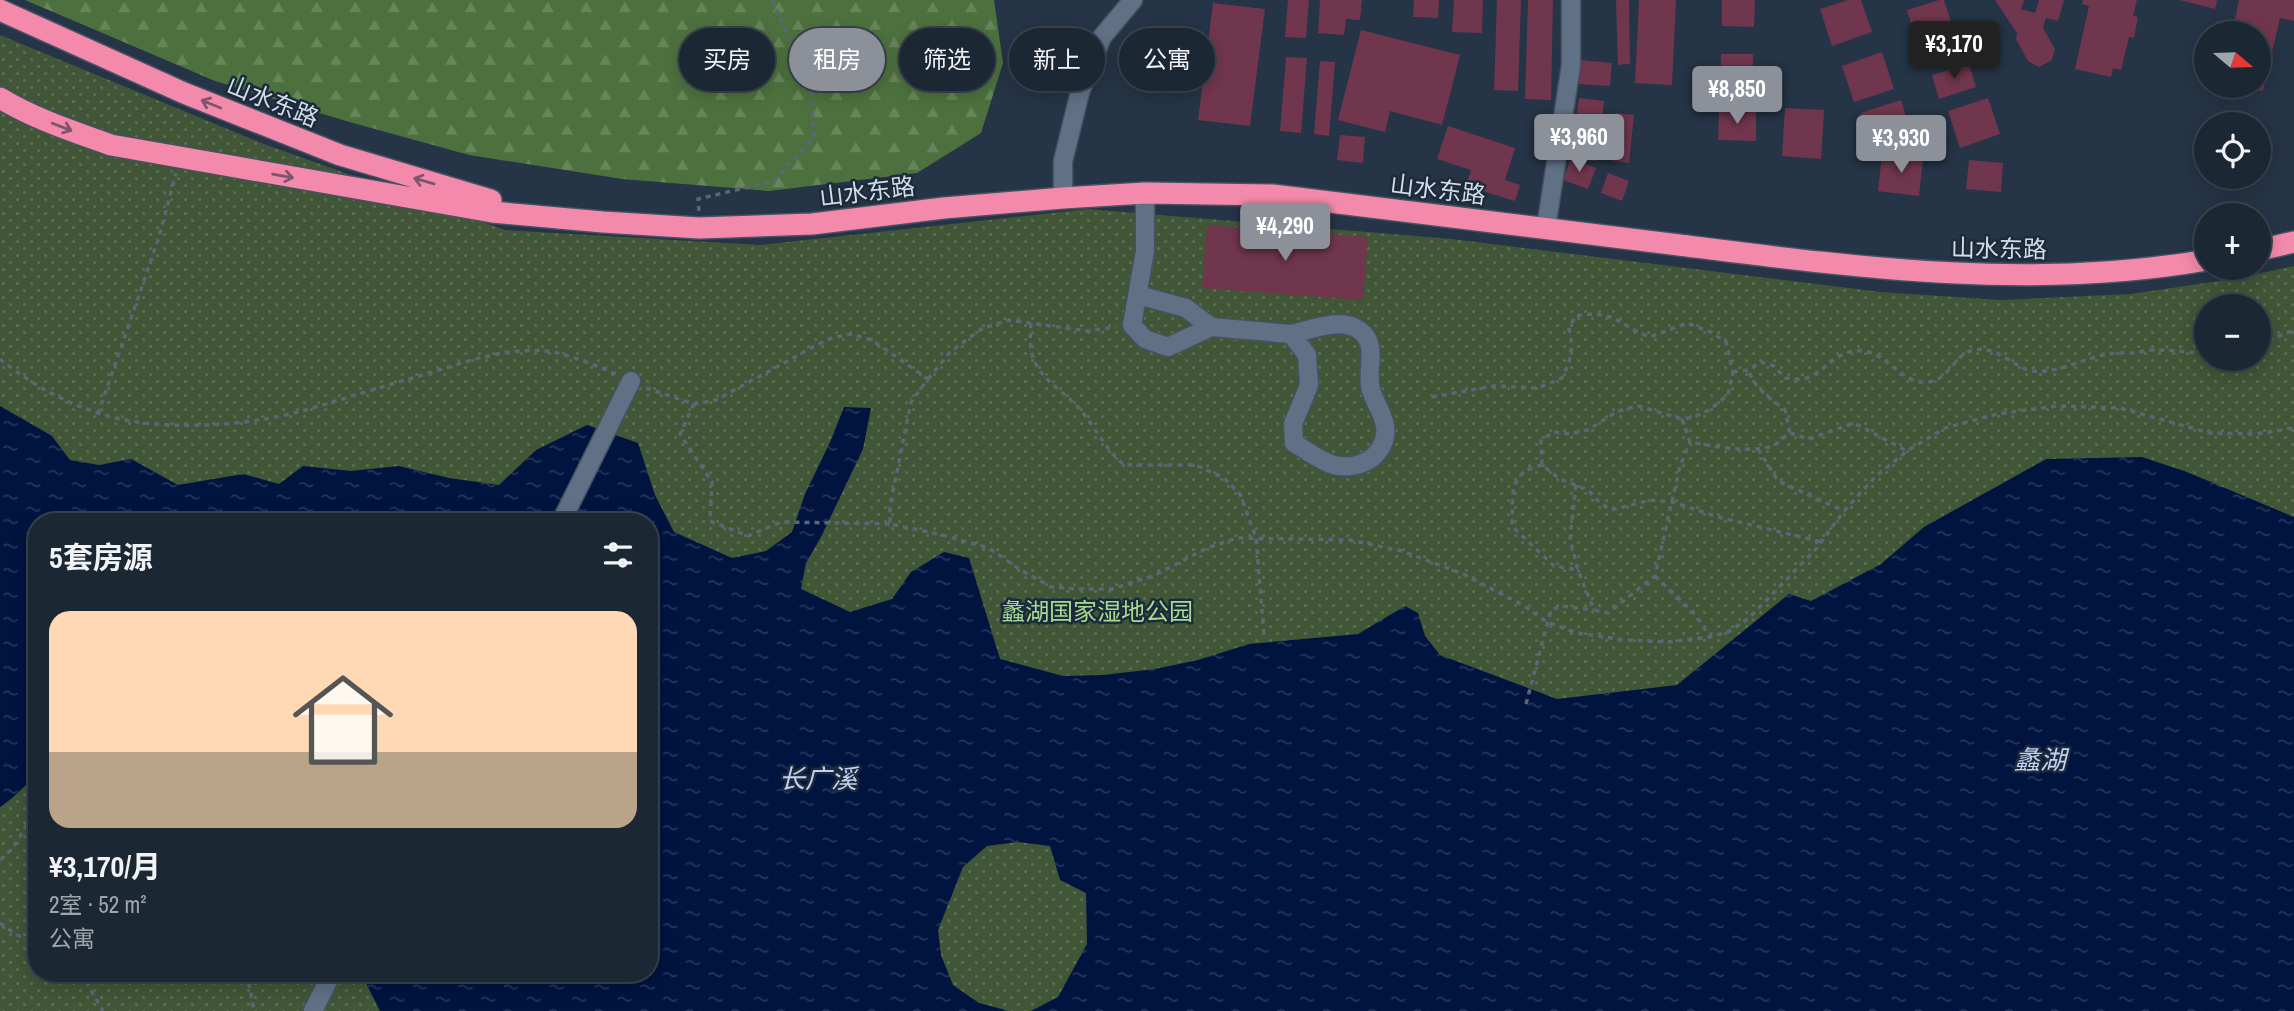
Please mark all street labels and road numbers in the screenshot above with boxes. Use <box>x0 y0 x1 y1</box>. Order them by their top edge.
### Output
street label: 山水东路 <box>223 68 323 134</box>
street label: 山水东路 <box>1388 167 1488 211</box>
street label: 山水东路 <box>817 169 917 213</box>
street label: 山水东路 <box>1951 231 2047 265</box>

